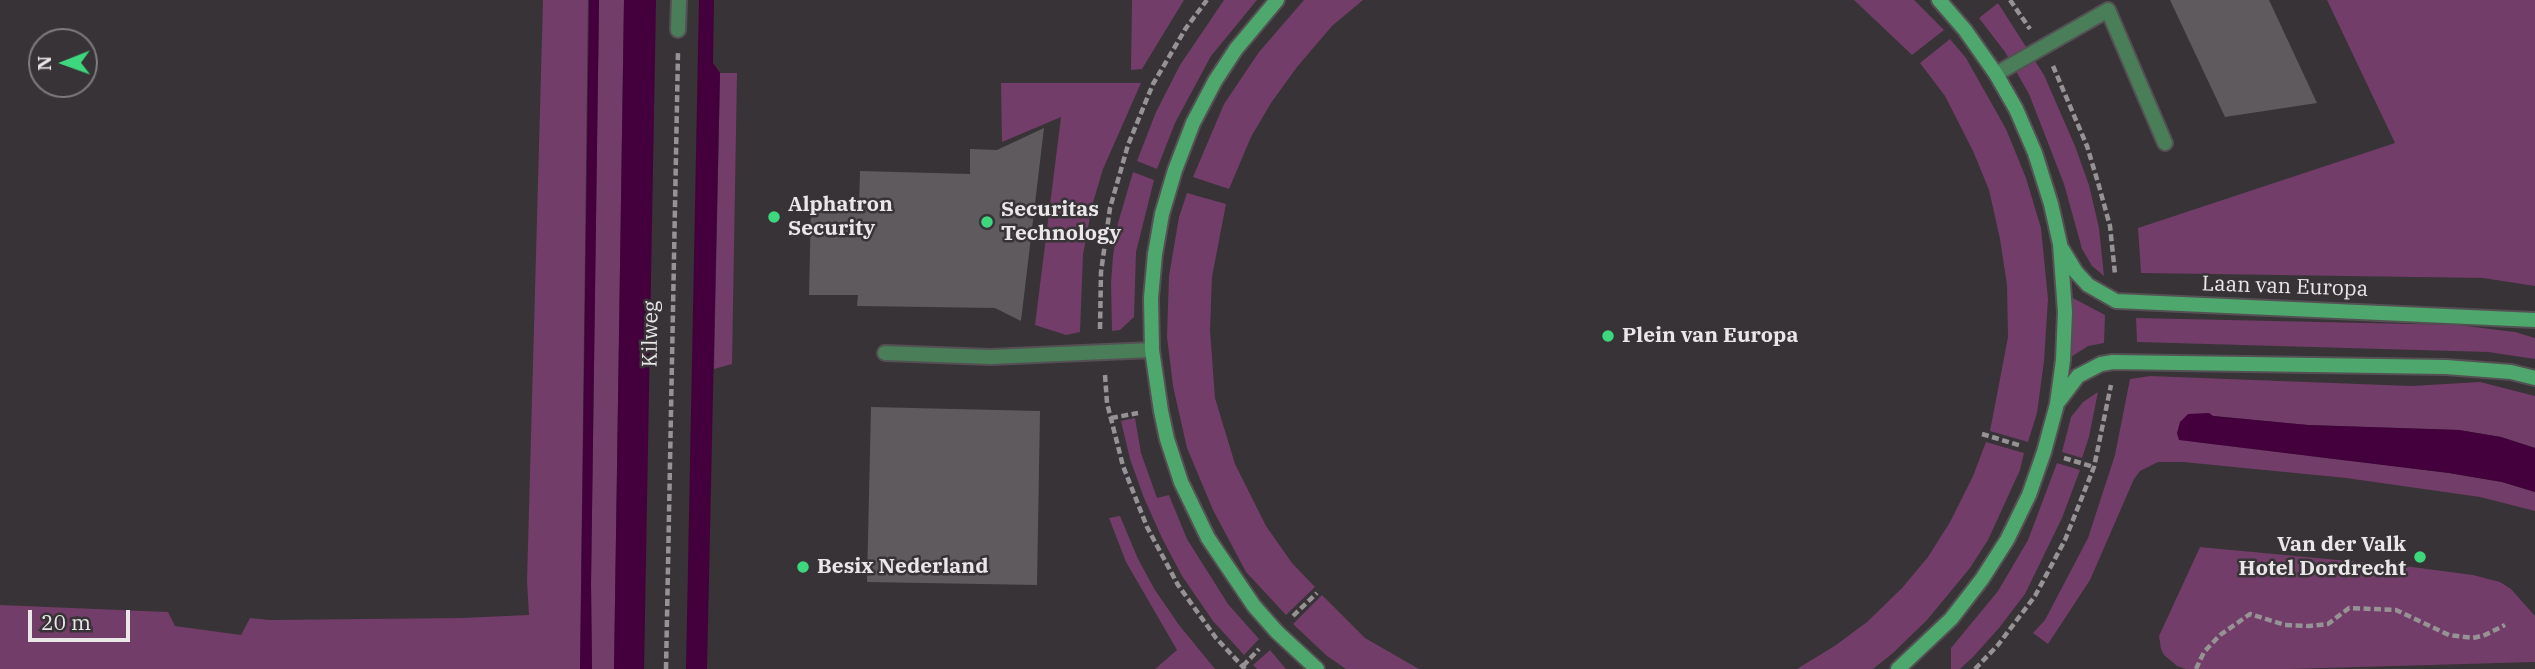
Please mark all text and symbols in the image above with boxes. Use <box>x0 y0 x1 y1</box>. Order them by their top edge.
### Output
north arrow <box>28 28 98 98</box>
text: N <box>32 56 56 71</box>
place label: Alphatron Security <box>788 192 893 242</box>
place label: Securitas Technology <box>1001 197 1121 247</box>
marker: Alphatron Security <box>766 209 782 225</box>
marker: Securitas Technology <box>979 214 995 230</box>
street label: Laan van Europa <box>2201 272 2369 302</box>
street label: Kilweg <box>638 300 664 368</box>
place label: Plein van Europa <box>1622 323 1799 349</box>
marker: Plein van Europa <box>1600 328 1616 344</box>
place label: Van der Valk Hotel Dordrecht <box>2239 532 2406 582</box>
marker: Van der Valk Hotel Dordrecht <box>2412 549 2428 565</box>
place label: Besix Nederland <box>817 554 988 580</box>
marker: Besix Nederland <box>795 559 811 575</box>
scale bar <box>32 596 133 640</box>
text: 20 m <box>41 608 91 636</box>

